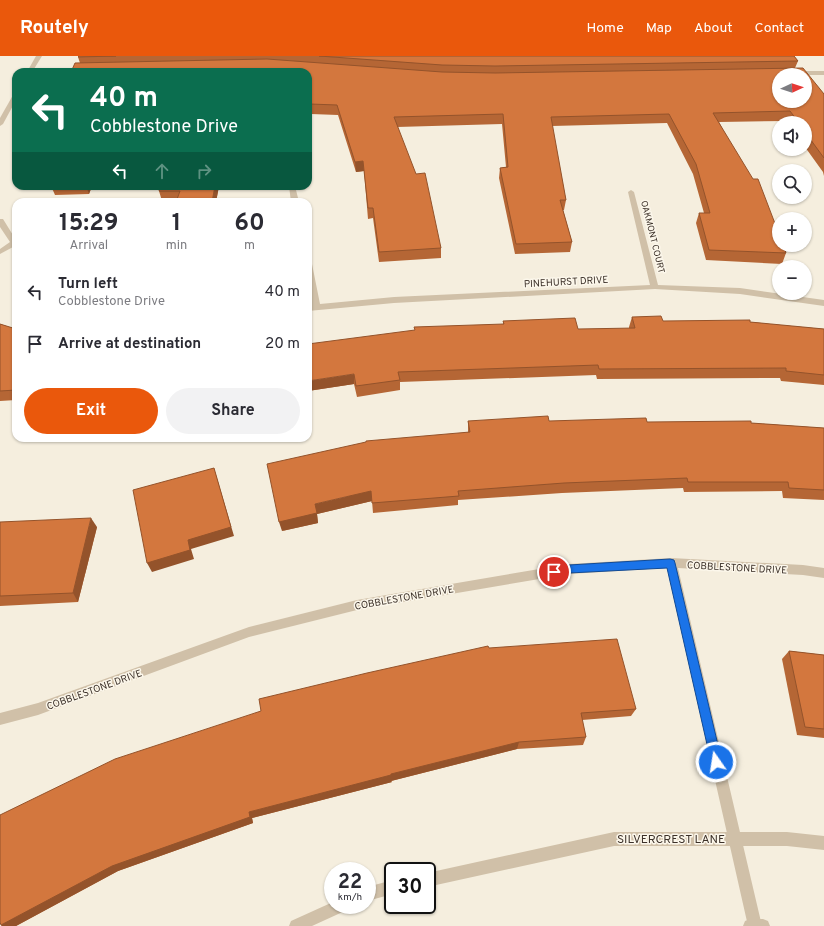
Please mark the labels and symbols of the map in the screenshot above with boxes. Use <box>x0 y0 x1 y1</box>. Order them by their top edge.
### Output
north arrow <box>772 68 812 108</box>
street label: OAKMONT COURT <box>638 200 667 275</box>
street label: PINEHURST DRIVE <box>524 274 609 291</box>
pin <box>537 555 571 589</box>
street label: COBBLESTONE DRIVE <box>686 559 787 578</box>
street label: COBBLESTONE DRIVE <box>354 583 455 614</box>
street label: COBBLESTONE DRIVE <box>45 667 144 714</box>
position arrow <box>695 741 737 783</box>
street label: SILVERCREST LANE <box>617 832 725 848</box>
speed limit sign: 30 <box>384 862 436 914</box>

